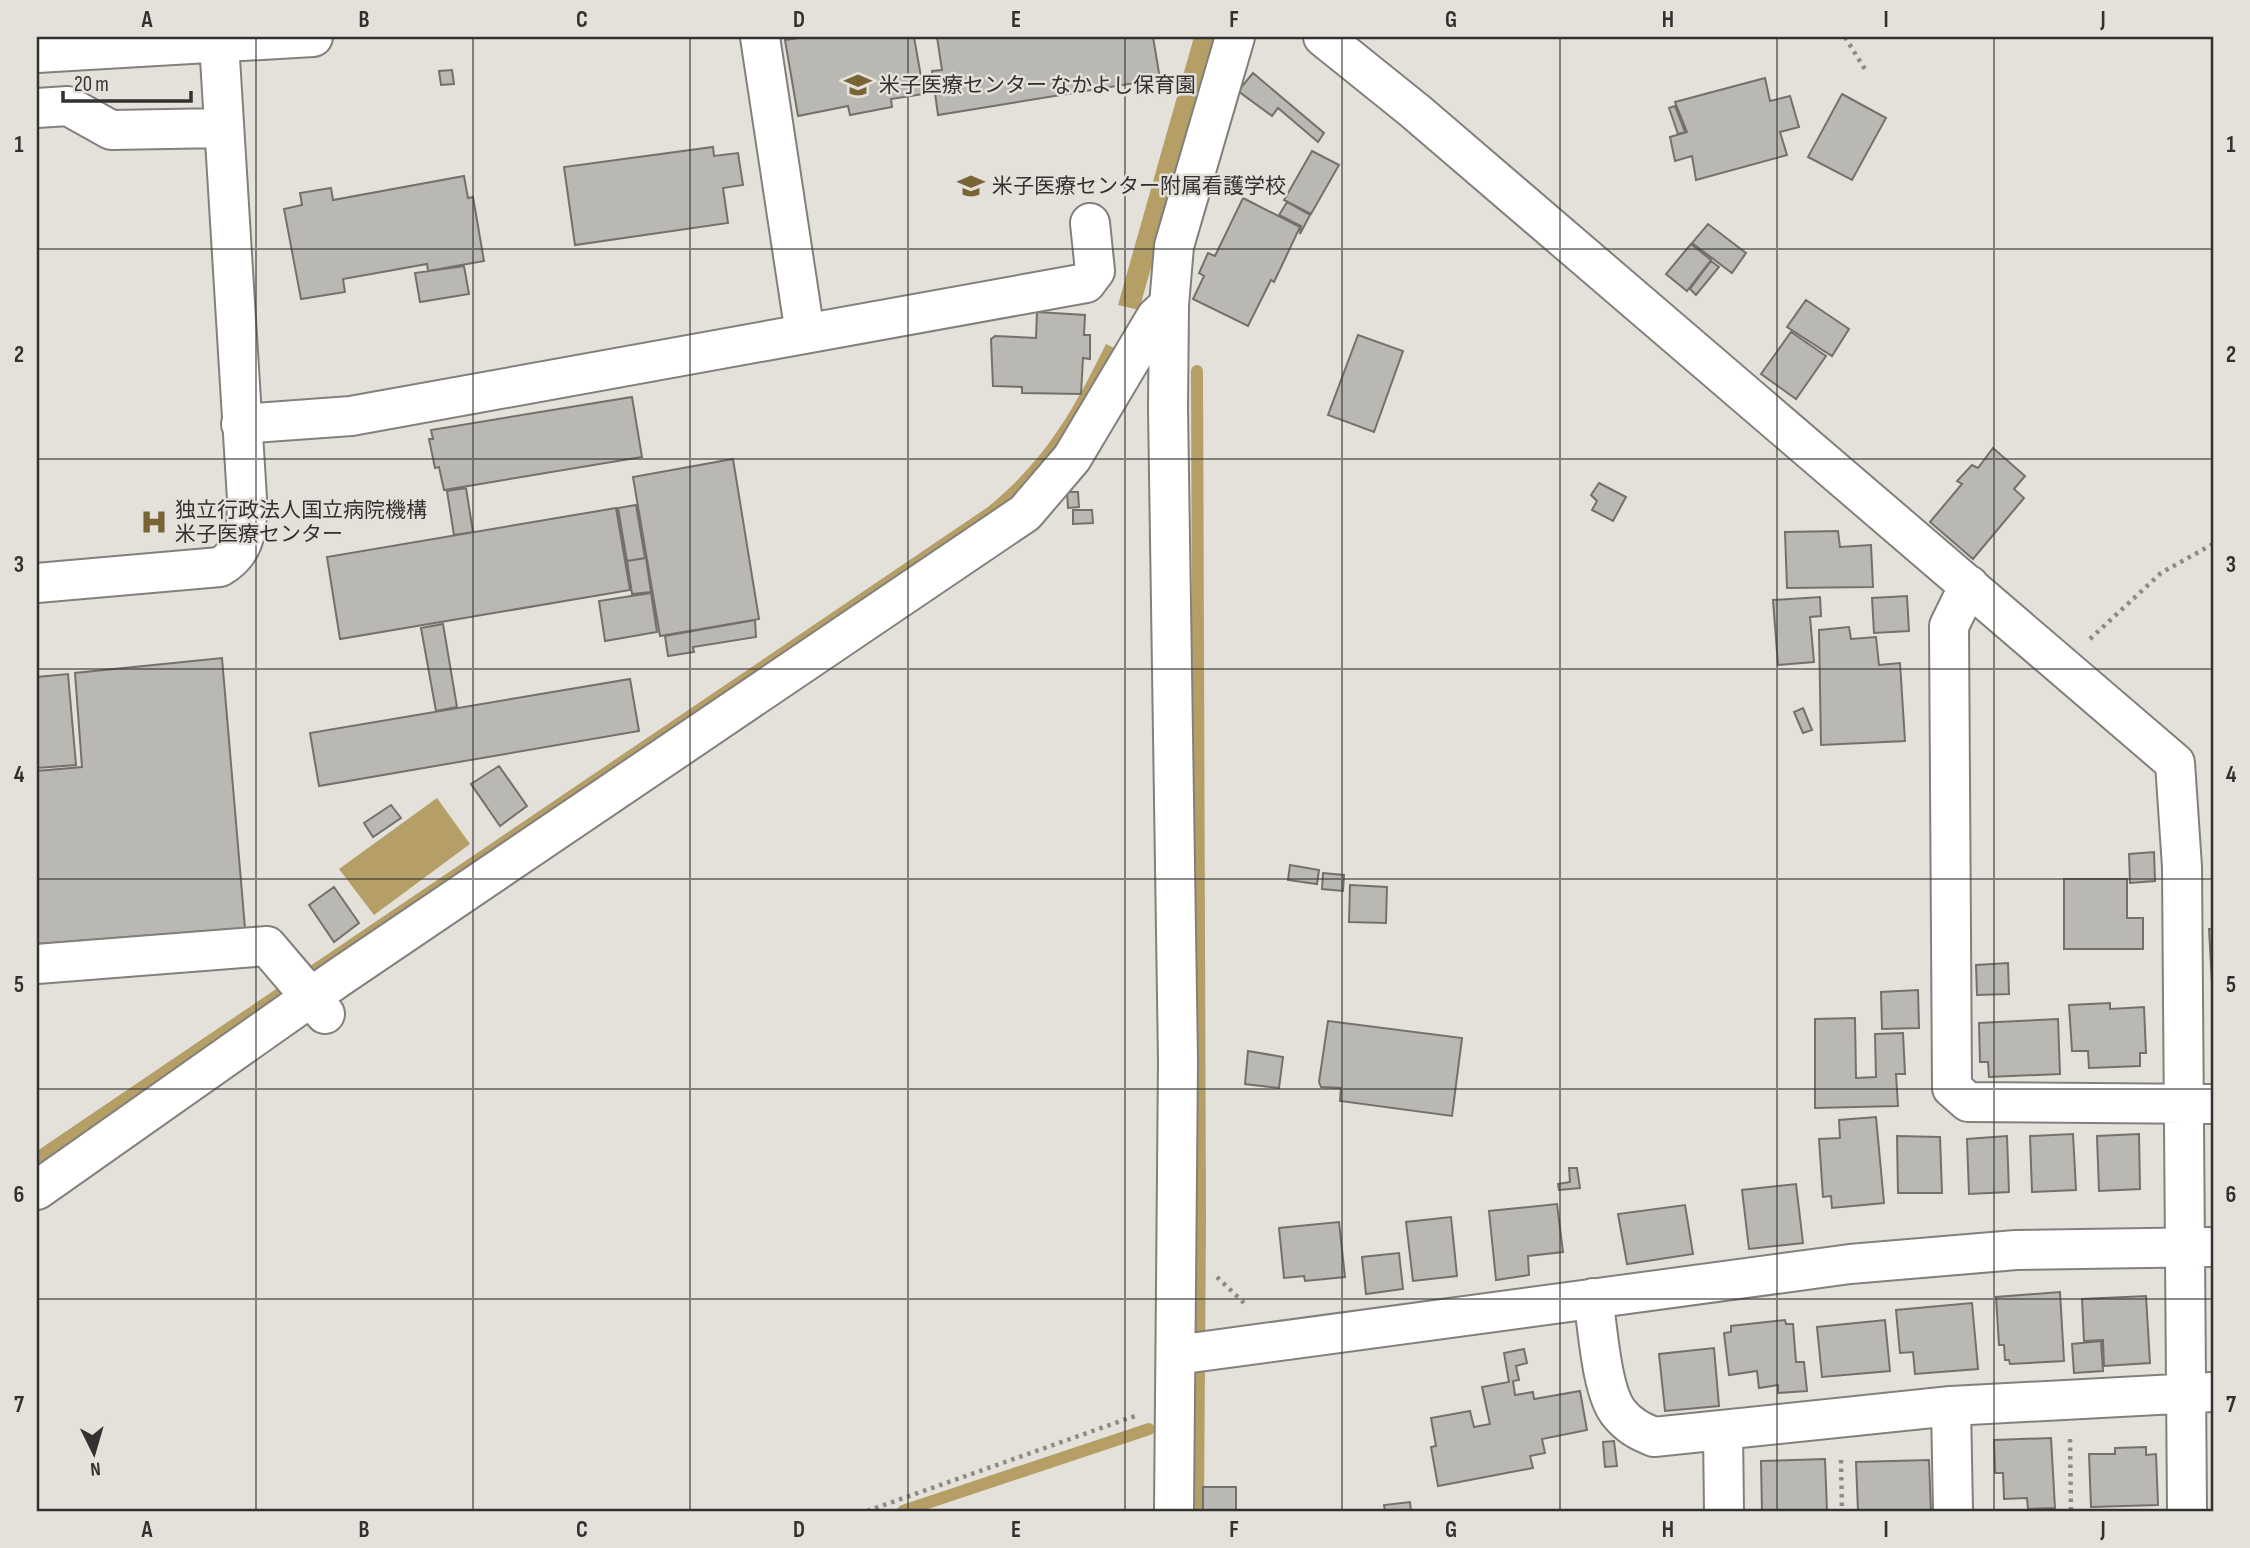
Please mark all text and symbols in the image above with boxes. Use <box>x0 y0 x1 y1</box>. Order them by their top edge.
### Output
text: A <box>141 6 154 34</box>
text: B <box>359 6 370 34</box>
text: C <box>576 6 588 34</box>
text: D <box>793 6 805 34</box>
text: E <box>1011 6 1021 34</box>
text: F <box>1229 6 1239 34</box>
text: G <box>1445 6 1457 34</box>
text: H <box>1662 6 1674 34</box>
text: I <box>1883 6 1889 34</box>
text: J <box>2099 6 2106 34</box>
scale bar <box>63 60 191 104</box>
school or university icon: 米子医療センター なかよし保育園 <box>843 70 873 100</box>
text: 20 m <box>74 72 109 97</box>
place label: 米子医療センター なかよし保育園 <box>879 73 1196 98</box>
text: 1 <box>14 131 24 159</box>
text: 1 <box>2226 131 2236 159</box>
school or university icon: 米子医療センター附属看護学校 <box>956 171 986 201</box>
place label: 米子医療センター附属看護学校 <box>992 174 1286 199</box>
text: 2 <box>14 341 24 369</box>
text: 2 <box>2226 341 2236 369</box>
place label: 独立行政法人国立病院機構 米子医療センター <box>175 498 427 547</box>
hospital icon: 独立行政法人国立病院機構 米子医療センター <box>139 507 169 537</box>
text: 3 <box>14 551 24 579</box>
text: 3 <box>2226 551 2236 579</box>
text: 4 <box>14 761 25 789</box>
text: 4 <box>2226 761 2237 789</box>
text: 5 <box>14 971 24 999</box>
text: 5 <box>2226 971 2236 999</box>
text: 6 <box>14 1181 24 1209</box>
text: 6 <box>2226 1181 2236 1209</box>
text: 7 <box>14 1391 24 1419</box>
text: 7 <box>2226 1391 2236 1419</box>
north arrow <box>60 1418 130 1488</box>
text: N <box>89 1457 101 1480</box>
text: A <box>141 1516 154 1544</box>
text: B <box>359 1516 370 1544</box>
text: C <box>576 1516 588 1544</box>
text: D <box>793 1516 805 1544</box>
text: E <box>1011 1516 1021 1544</box>
text: F <box>1229 1516 1239 1544</box>
text: G <box>1445 1516 1457 1544</box>
text: H <box>1662 1516 1674 1544</box>
text: I <box>1883 1516 1889 1544</box>
text: J <box>2099 1516 2106 1544</box>

